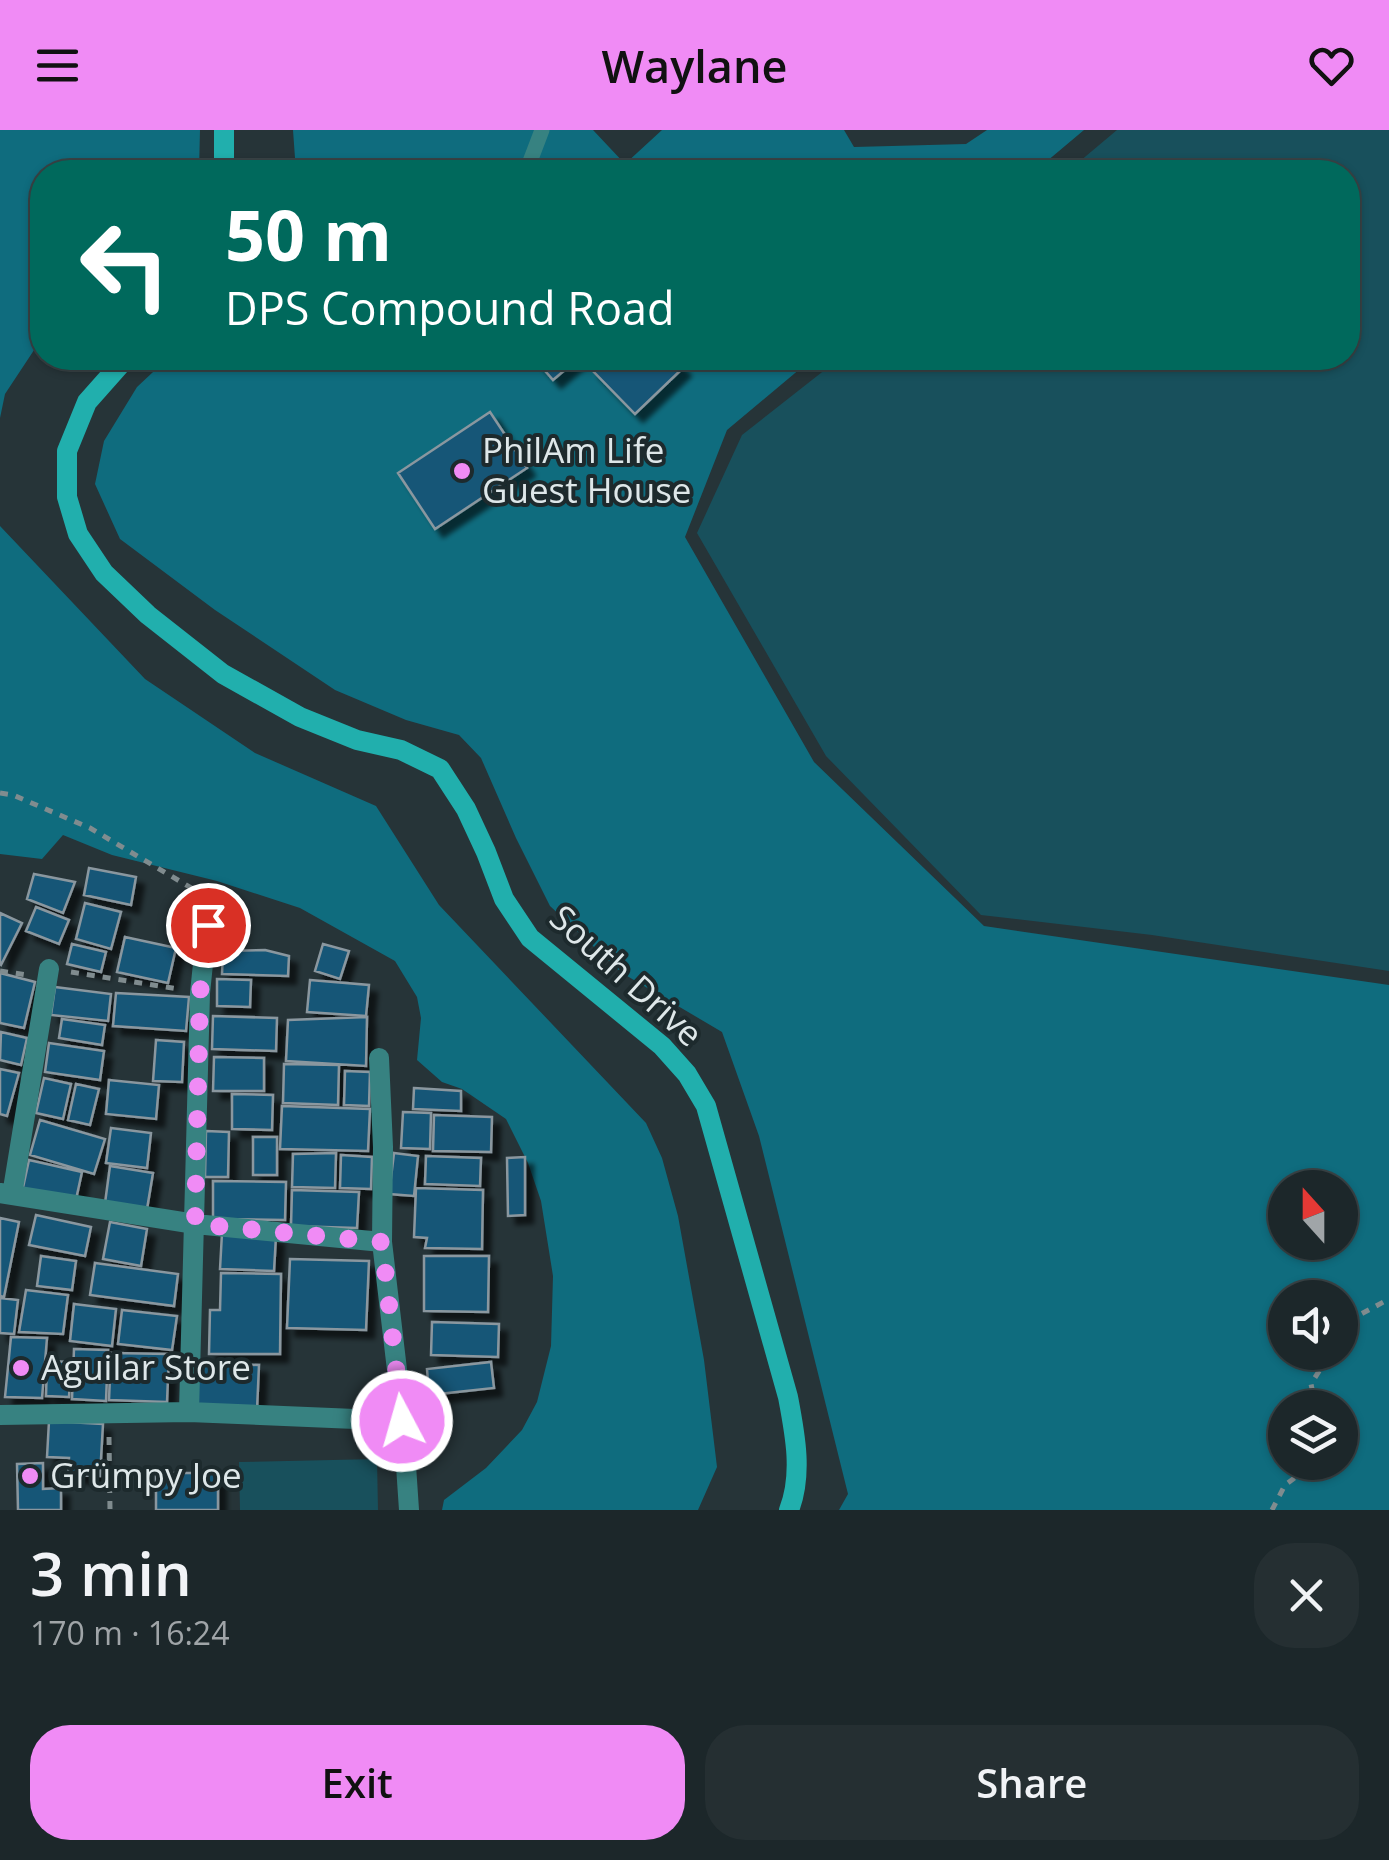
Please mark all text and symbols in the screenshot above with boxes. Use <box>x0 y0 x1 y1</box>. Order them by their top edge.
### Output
text: Waylane <box>602 35 787 96</box>
icon: menu <box>30 38 85 93</box>
icon: heart <box>1304 38 1359 93</box>
text: 50 m <box>225 186 392 282</box>
icon: left <box>60 200 190 330</box>
text: DPS Compound Road <box>225 277 675 338</box>
place label: PhilAm Life Guest House <box>482 426 691 513</box>
marker: PhilAm Life Guest House <box>451 460 473 482</box>
pin <box>166 883 251 968</box>
street label: South Drive <box>541 894 713 1056</box>
icon: arrive <box>181 898 236 953</box>
north arrow <box>1268 1170 1358 1260</box>
map controls <box>1268 1170 1358 1480</box>
button: sound <box>1268 1280 1358 1370</box>
place label: Aguilar Store <box>41 1343 251 1390</box>
marker: Aguilar Store <box>10 1357 32 1379</box>
position arrow <box>350 1369 454 1473</box>
button: layers <box>1268 1390 1358 1480</box>
place label: Grümpy Joe <box>50 1451 242 1498</box>
marker: Grümpy Joe <box>19 1465 41 1487</box>
text: 3 min <box>30 1532 192 1614</box>
button: close <box>1254 1543 1359 1648</box>
text: 170 m · 16:24 <box>30 1611 229 1654</box>
button: Exit <box>30 1725 685 1840</box>
button: Share <box>705 1725 1359 1840</box>

